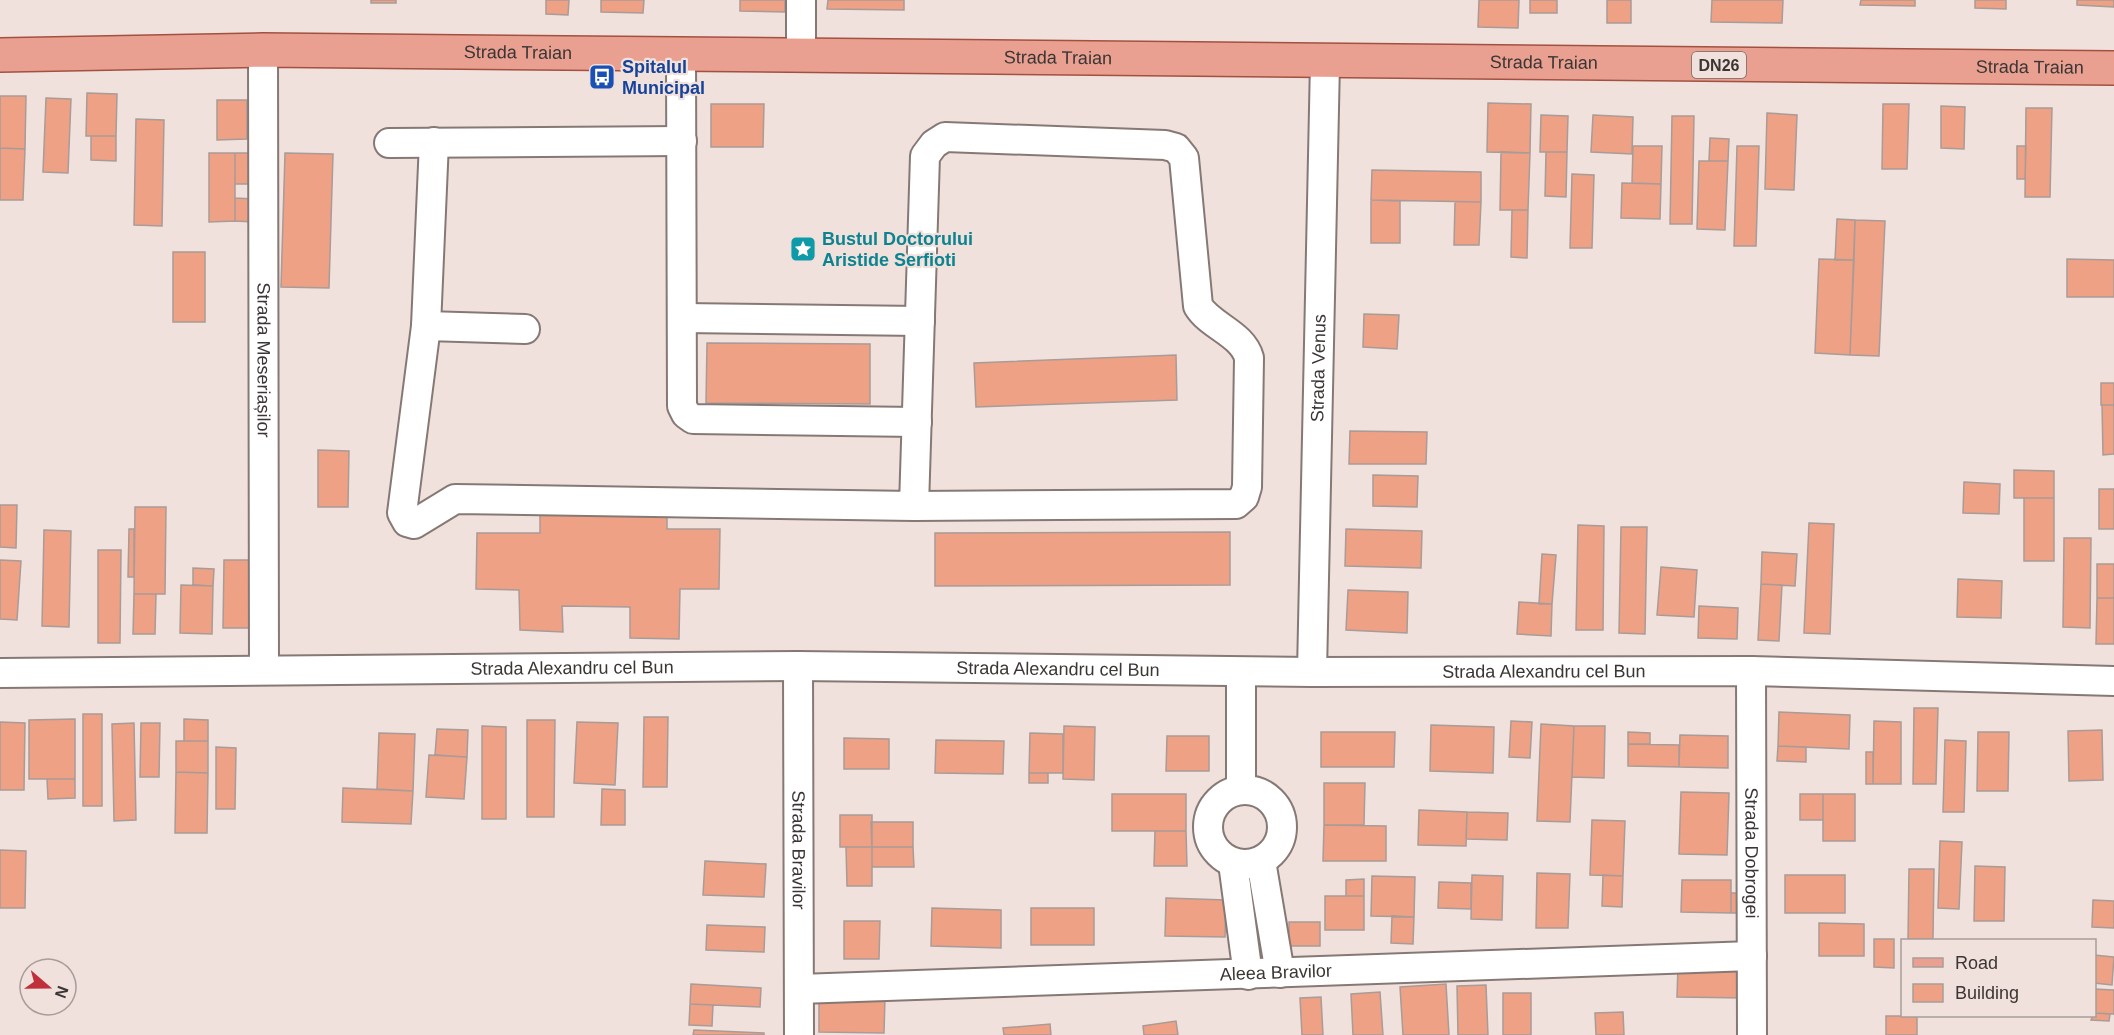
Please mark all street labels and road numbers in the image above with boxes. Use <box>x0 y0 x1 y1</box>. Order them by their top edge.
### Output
street label: Strada Traian <box>464 42 572 63</box>
street label: Strada Traian <box>1004 47 1112 68</box>
street label: Strada Traian <box>1490 52 1598 73</box>
road number: DN26 <box>1692 52 1746 78</box>
street label: Strada Traian <box>1976 57 2084 78</box>
street label: Strada Meseriașilor <box>253 282 274 438</box>
street label: Strada Venus <box>1307 314 1330 422</box>
street label: Strada Alexandru cel Bun <box>470 657 674 679</box>
street label: Strada Alexandru cel Bun <box>956 658 1160 680</box>
street label: Strada Alexandru cel Bun <box>1442 661 1646 682</box>
street label: Strada Dobrogei <box>1741 787 1762 919</box>
street label: Strada Bravilor <box>788 790 809 910</box>
street label: Aleea Bravilor <box>1219 961 1332 984</box>

